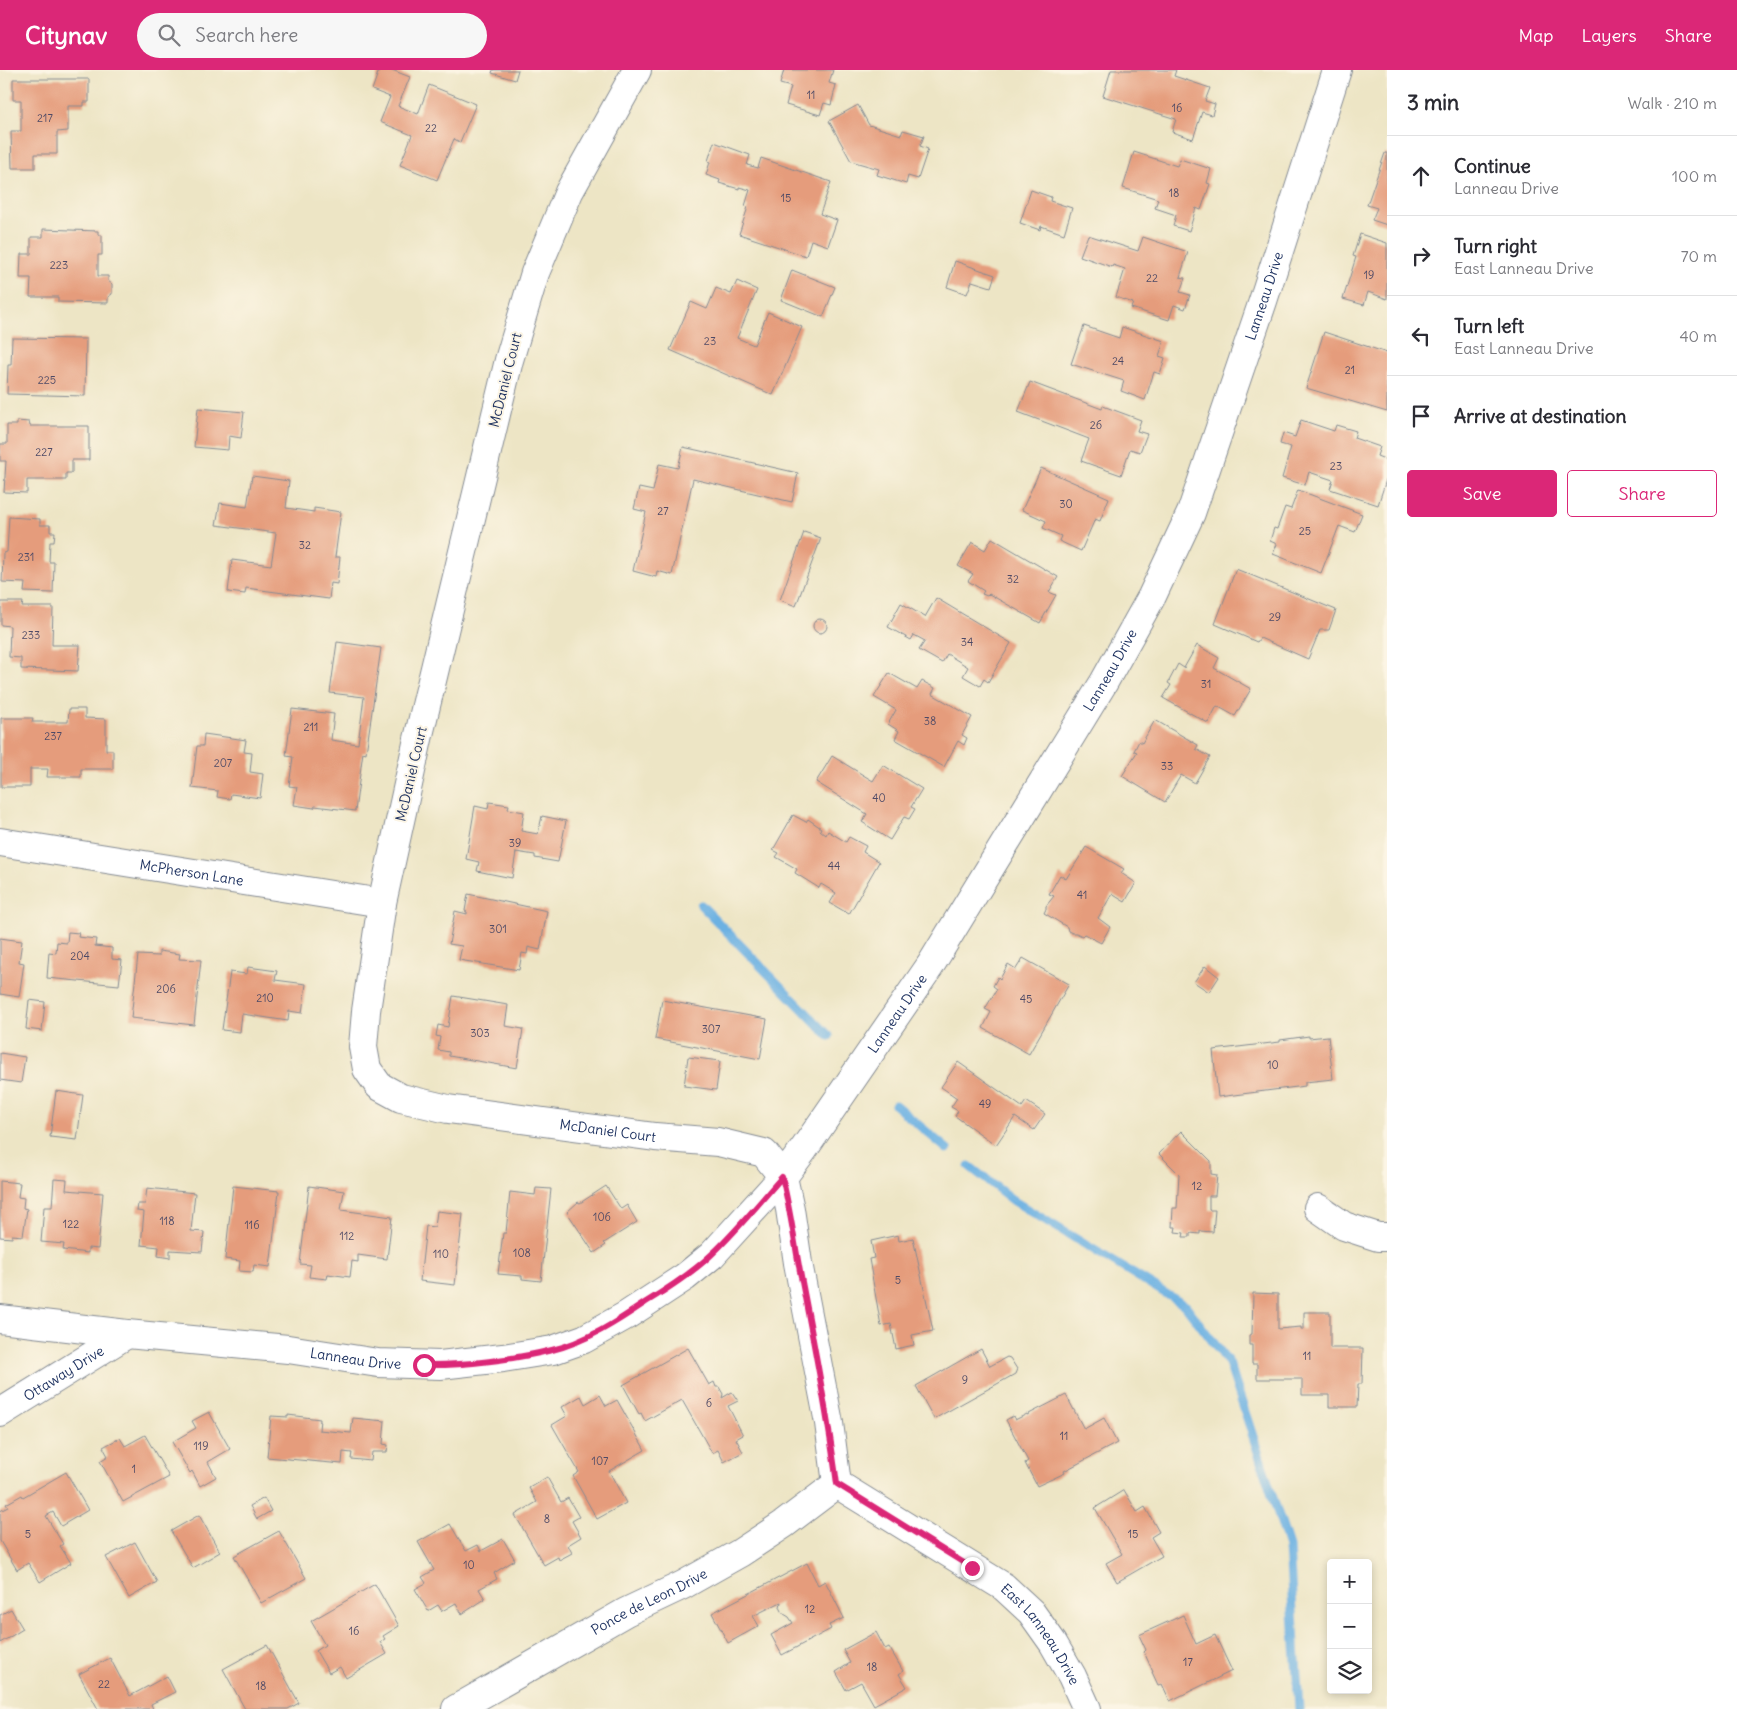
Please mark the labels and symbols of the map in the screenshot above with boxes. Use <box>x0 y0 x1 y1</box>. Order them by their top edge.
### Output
house number: 11 <box>807 88 815 102</box>
house number: 16 <box>1172 101 1182 115</box>
house number: 217 <box>37 111 53 125</box>
house number: 22 <box>425 121 437 135</box>
house number: 18 <box>1169 186 1179 200</box>
house number: 15 <box>781 191 791 205</box>
street label: Lanneau Drive <box>1241 250 1287 343</box>
house number: 223 <box>50 258 68 272</box>
house number: 19 <box>1364 268 1374 282</box>
house number: 22 <box>1146 271 1158 285</box>
street label: McDaniel Court <box>485 331 526 429</box>
house number: 23 <box>704 334 716 348</box>
house number: 24 <box>1112 354 1124 368</box>
house number: 21 <box>1345 363 1355 377</box>
house number: 225 <box>38 373 56 387</box>
house number: 26 <box>1090 418 1102 432</box>
house number: 227 <box>35 445 53 459</box>
house number: 23 <box>1330 459 1342 473</box>
house number: 30 <box>1059 497 1073 511</box>
house number: 27 <box>657 504 669 518</box>
house number: 25 <box>1299 524 1311 538</box>
house number: 32 <box>299 538 311 552</box>
house number: 231 <box>18 550 34 564</box>
house number: 32 <box>1007 572 1019 586</box>
house number: 29 <box>1269 610 1281 624</box>
street label: Lanneau Drive <box>1079 626 1141 715</box>
house number: 233 <box>22 628 40 642</box>
house number: 34 <box>961 635 973 649</box>
house number: 31 <box>1201 677 1211 691</box>
house number: 38 <box>924 714 936 728</box>
house number: 211 <box>304 720 318 734</box>
street label: McDaniel Court <box>391 724 431 823</box>
house number: 237 <box>44 729 62 743</box>
house number: 207 <box>214 756 233 770</box>
house number: 33 <box>1161 759 1173 773</box>
house number: 40 <box>872 791 886 805</box>
house number: 39 <box>509 836 521 850</box>
street label: McPherson Lane <box>138 855 245 890</box>
house number: 44 <box>828 859 840 873</box>
house number: 41 <box>1077 888 1087 902</box>
house number: 301 <box>489 922 507 936</box>
house number: 204 <box>70 949 90 963</box>
street label: Lanneau Drive <box>864 971 931 1056</box>
house number: 206 <box>156 982 176 996</box>
house number: 210 <box>256 991 274 1005</box>
house number: 45 <box>1020 992 1032 1006</box>
house number: 307 <box>702 1022 721 1036</box>
house number: 303 <box>470 1026 490 1040</box>
house number: 10 <box>1267 1058 1279 1072</box>
house number: 49 <box>979 1097 991 1111</box>
street label: McDaniel Court <box>558 1115 657 1146</box>
house number: 12 <box>1192 1179 1202 1193</box>
house number: 106 <box>593 1210 611 1224</box>
house number: 118 <box>159 1214 175 1228</box>
house number: 122 <box>63 1217 79 1231</box>
house number: 116 <box>244 1218 260 1232</box>
house number: 112 <box>340 1229 354 1243</box>
house number: 108 <box>513 1246 531 1260</box>
house number: 110 <box>433 1247 449 1261</box>
house number: 5 <box>895 1273 901 1287</box>
street label: Ottaway Drive <box>20 1342 107 1405</box>
street label: Lanneau Drive <box>309 1344 402 1373</box>
house number: 11 <box>1303 1349 1311 1363</box>
route start <box>413 1354 436 1377</box>
house number: 9 <box>962 1373 968 1387</box>
house number: 6 <box>706 1396 712 1410</box>
house number: 11 <box>1060 1429 1068 1443</box>
house number: 119 <box>193 1439 209 1453</box>
house number: 107 <box>592 1454 609 1468</box>
house number: 1 <box>132 1462 136 1476</box>
house number: 8 <box>544 1512 550 1526</box>
house number: 5 <box>25 1527 31 1541</box>
house number: 15 <box>1128 1527 1138 1541</box>
route end <box>961 1557 984 1580</box>
house number: 10 <box>463 1558 475 1572</box>
street label: Ponce de Leon Drive <box>588 1564 710 1639</box>
street label: East Lanneau Drive <box>997 1580 1084 1687</box>
house number: 12 <box>805 1602 815 1616</box>
house number: 16 <box>349 1624 359 1638</box>
house number: 17 <box>1183 1655 1193 1669</box>
house number: 18 <box>867 1660 877 1674</box>
house number: 22 <box>98 1677 110 1691</box>
house number: 18 <box>256 1679 266 1693</box>

